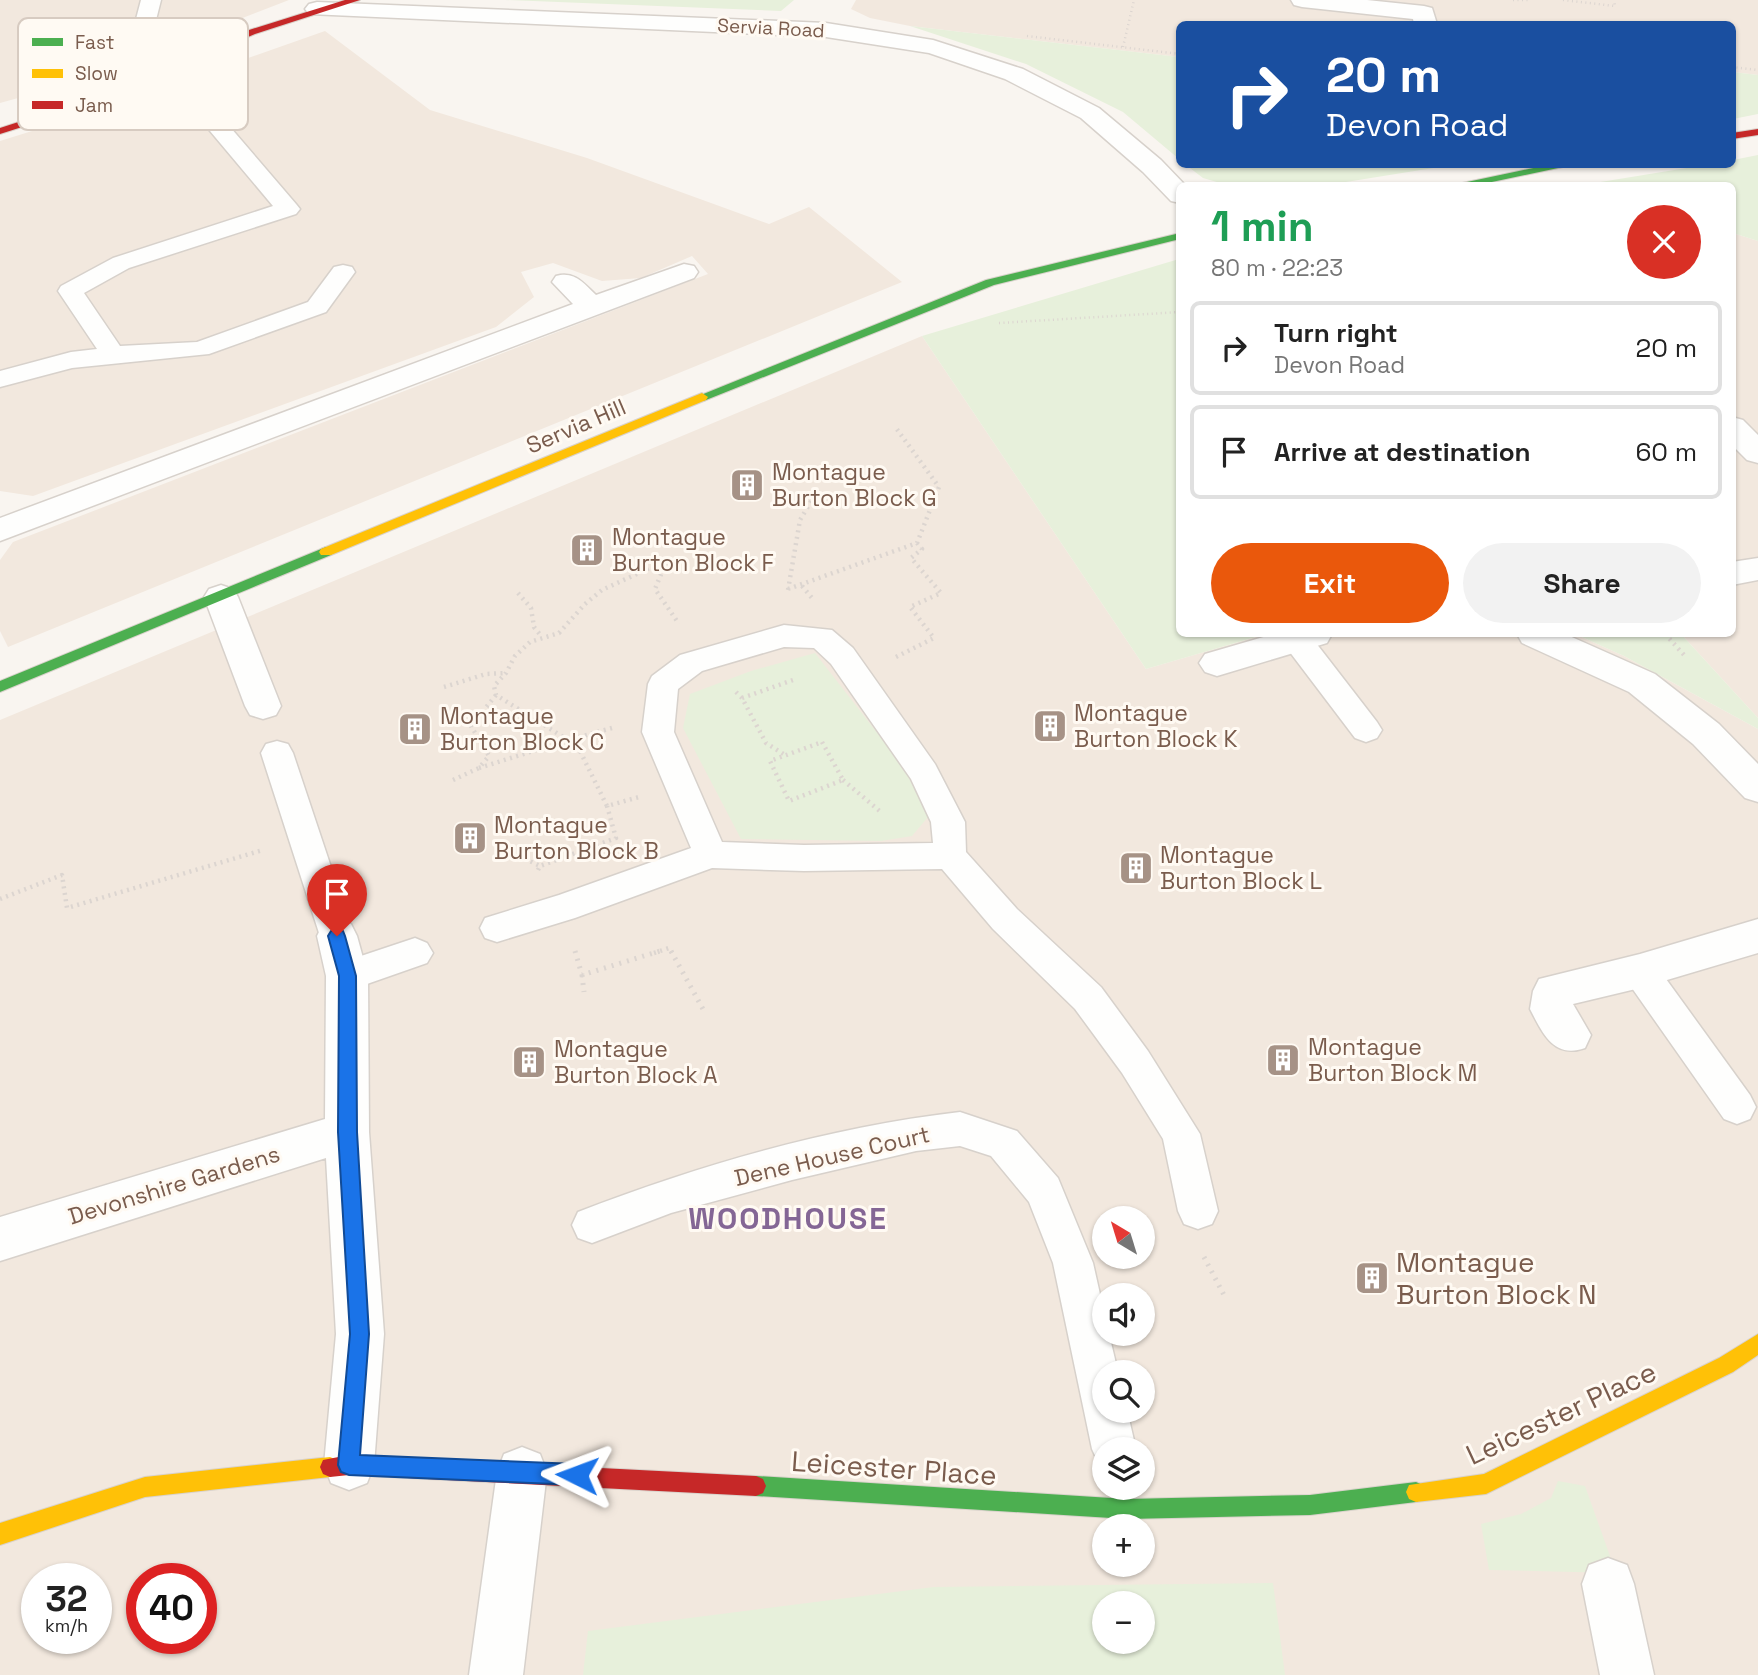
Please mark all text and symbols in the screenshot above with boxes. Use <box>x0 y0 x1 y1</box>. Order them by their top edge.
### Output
street label: Servia Road <box>717 13 825 43</box>
legend <box>18 18 248 130</box>
text: Fast <box>75 30 115 55</box>
text: 20 m <box>1326 44 1441 106</box>
icon: right <box>1211 49 1302 140</box>
text: Slow <box>75 61 118 86</box>
text: Jam <box>75 93 113 118</box>
text: Devon Road <box>1326 105 1508 145</box>
text: 1 min <box>1211 200 1314 253</box>
button: close <box>1627 205 1701 279</box>
text: 80 m · 22:23 <box>1211 253 1343 283</box>
text: Turn right <box>1274 316 1398 350</box>
icon: right <box>1215 329 1253 367</box>
text: 20 m <box>1636 331 1697 365</box>
text: Devon Road <box>1274 350 1405 380</box>
street label: Servia Hill <box>522 392 630 460</box>
icon: arrive <box>1215 433 1253 471</box>
text: Arrive at destination <box>1274 435 1531 469</box>
text: 60 m <box>1635 435 1697 469</box>
place label: Montague Burton Block G <box>772 457 937 513</box>
building icon: Montague Burton Block G <box>728 466 766 504</box>
place label: Montague Burton Block F <box>612 522 774 578</box>
building icon: Montague Burton Block F <box>568 531 606 569</box>
button: Exit <box>1211 543 1449 623</box>
button: Share <box>1463 543 1701 623</box>
place label: Montague Burton Block K <box>1074 698 1237 754</box>
place label: Montague Burton Block C <box>440 701 604 757</box>
building icon: Montague Burton Block K <box>1031 707 1069 745</box>
building icon: Montague Burton Block C <box>396 710 434 748</box>
place label: Montague Burton Block B <box>494 810 659 866</box>
building icon: Montague Burton Block B <box>451 819 489 857</box>
place label: Montague Burton Block L <box>1160 840 1322 896</box>
building icon: Montague Burton Block L <box>1117 849 1155 887</box>
pin <box>307 864 367 936</box>
icon: arrive <box>318 875 356 913</box>
place label: Montague Burton Block M <box>1308 1032 1477 1088</box>
place label: Montague Burton Block A <box>554 1034 718 1090</box>
building icon: Montague Burton Block M <box>1264 1041 1302 1079</box>
building icon: Montague Burton Block A <box>510 1043 548 1081</box>
street label: Dene House Court <box>731 1119 933 1193</box>
street label: Devonshire Gardens <box>65 1139 283 1231</box>
district label: WOODHOUSE <box>688 1199 888 1238</box>
north arrow <box>1092 1206 1155 1269</box>
map controls <box>1092 1206 1155 1654</box>
place label: Montague Burton Block N <box>1396 1244 1597 1312</box>
building icon: Montague Burton Block N <box>1353 1259 1391 1297</box>
button: sound <box>1092 1283 1155 1346</box>
street label: Leicester Place <box>1460 1353 1662 1473</box>
button: search <box>1092 1360 1155 1423</box>
button: layers <box>1092 1437 1155 1500</box>
position arrow <box>540 1438 614 1512</box>
street label: Leicester Place <box>790 1443 998 1493</box>
button: + <box>1092 1514 1155 1577</box>
speed limit sign: 40 <box>126 1563 217 1654</box>
text: 32 <box>45 1577 88 1621</box>
button: − <box>1092 1591 1155 1654</box>
text: km/h <box>45 1614 88 1637</box>

